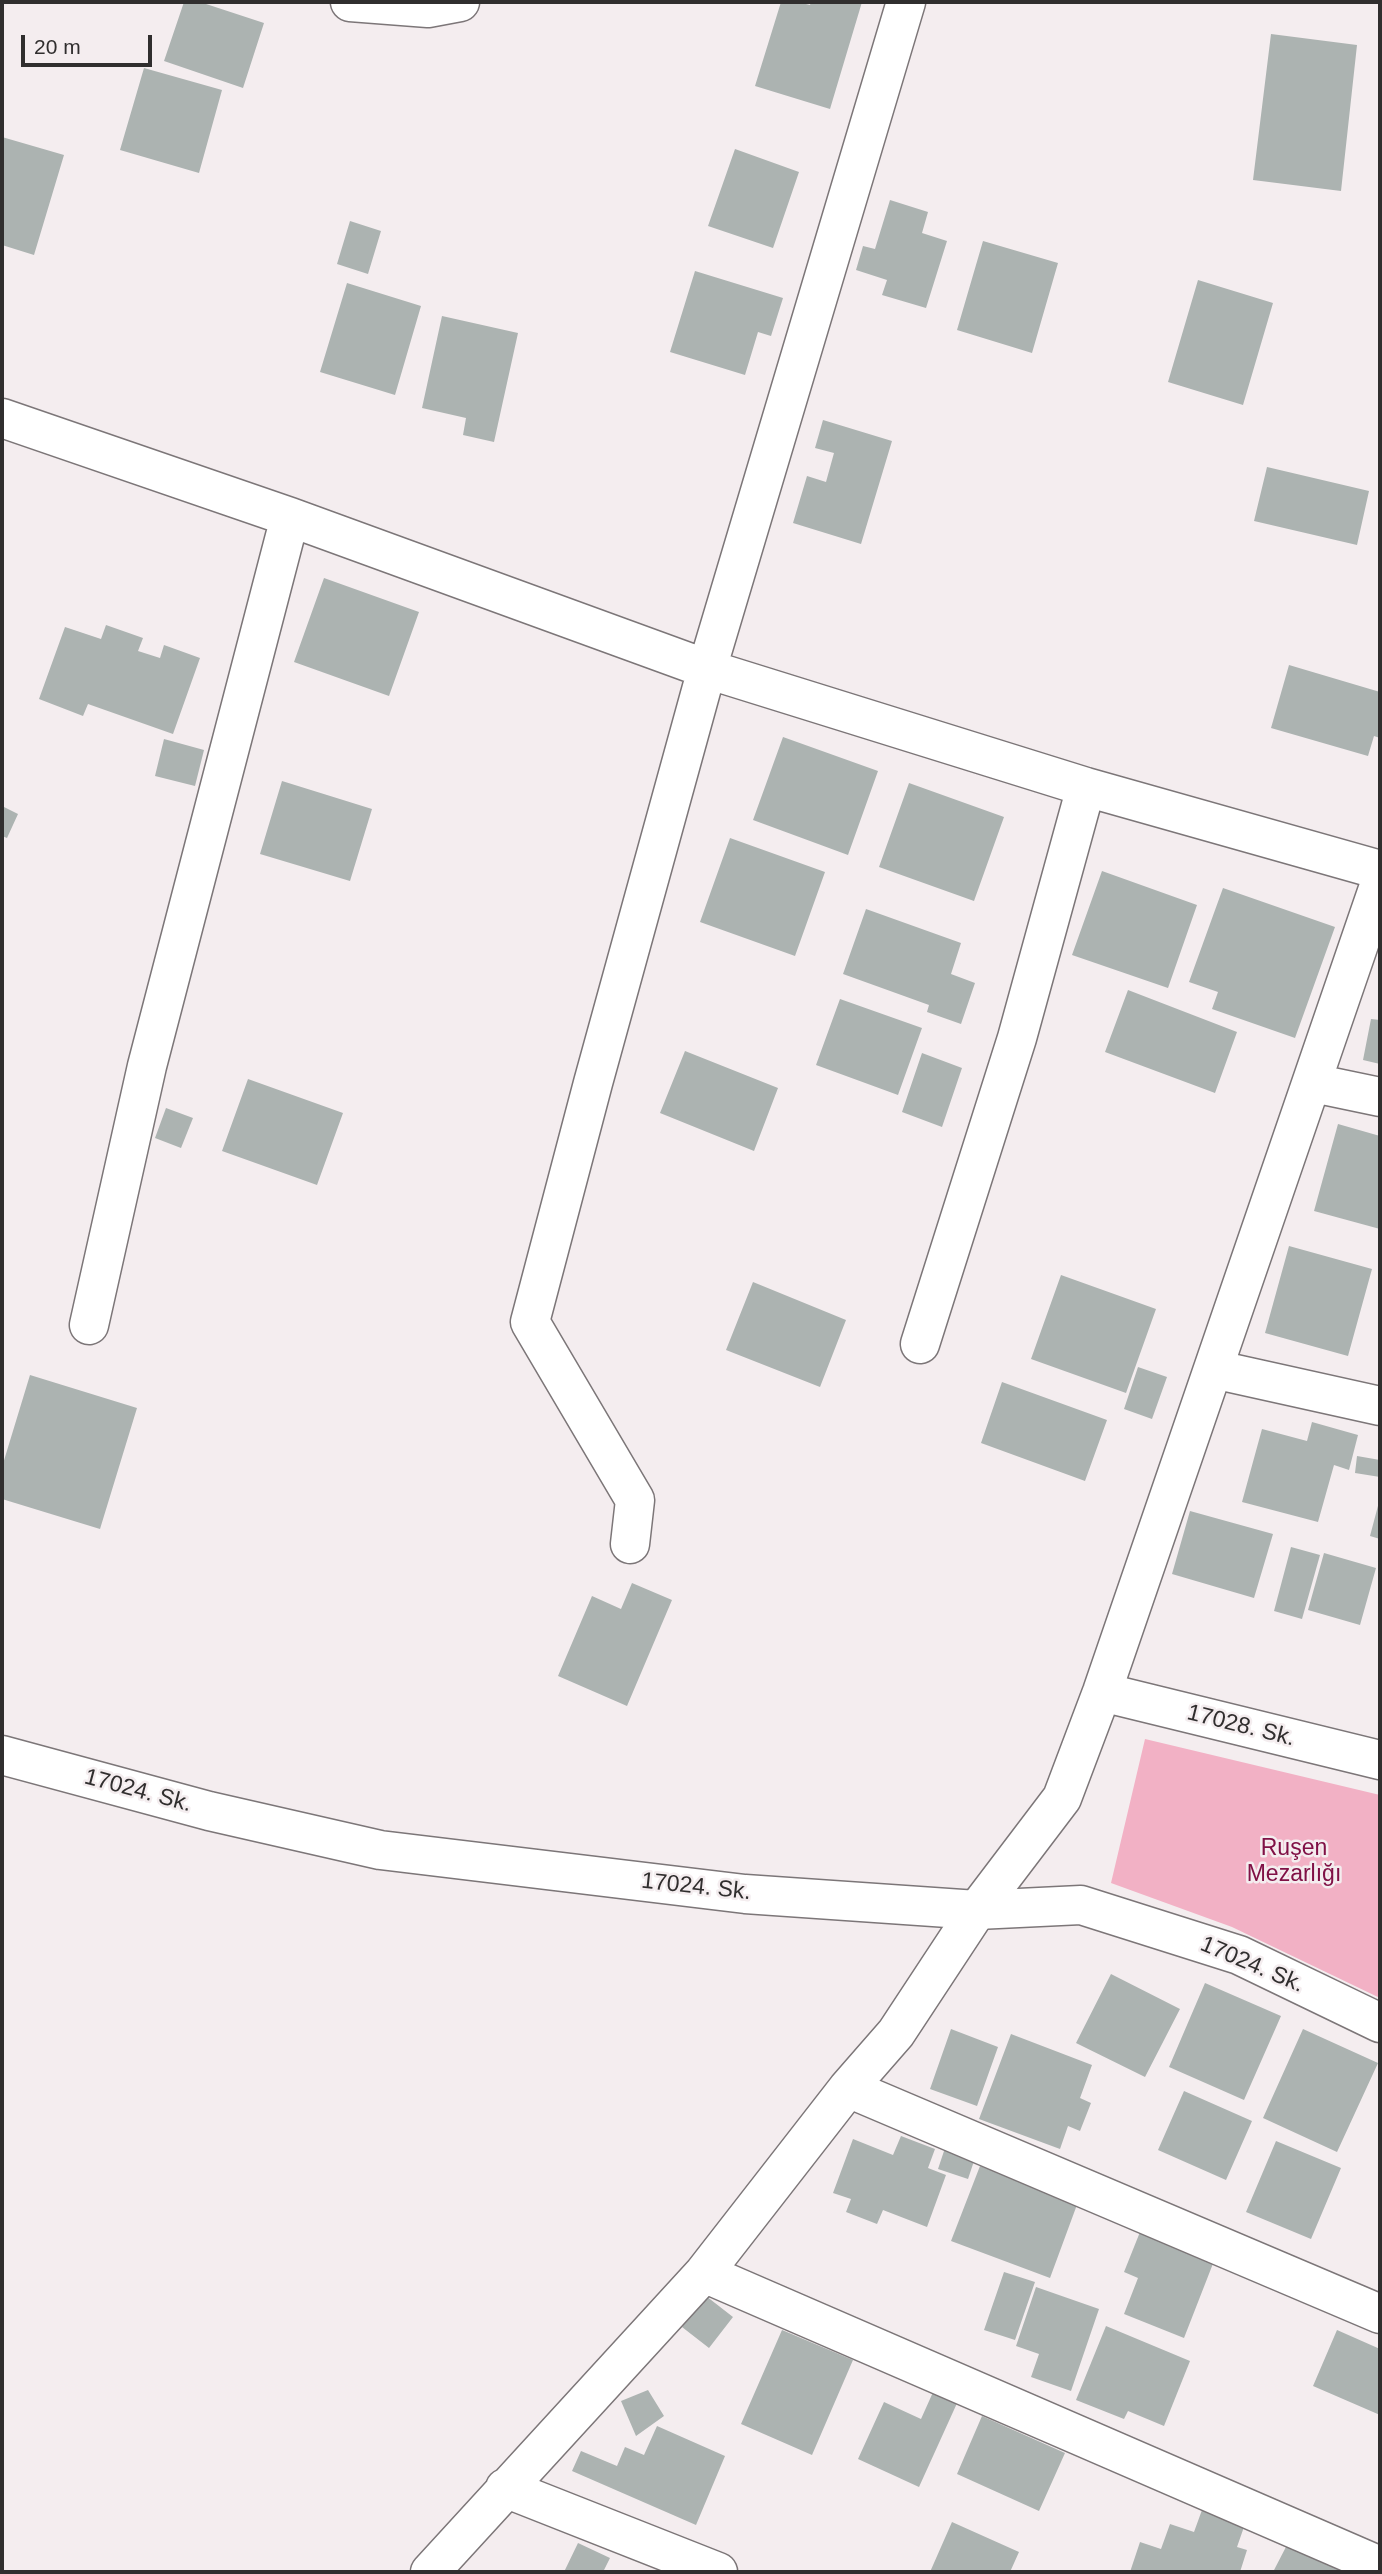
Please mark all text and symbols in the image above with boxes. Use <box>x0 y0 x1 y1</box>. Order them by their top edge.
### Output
scale bar <box>24 21 156 65</box>
text: 20 m <box>34 35 81 58</box>
street label: 17028. Sk. <box>1184 1699 1298 1753</box>
street label: 17024. Sk. <box>81 1763 195 1819</box>
park label: Ruşen Mezarlığı <box>1247 1835 1341 1889</box>
street label: 17024. Sk. <box>640 1868 752 1906</box>
street label: 17024. Sk. <box>1196 1931 1308 1999</box>

